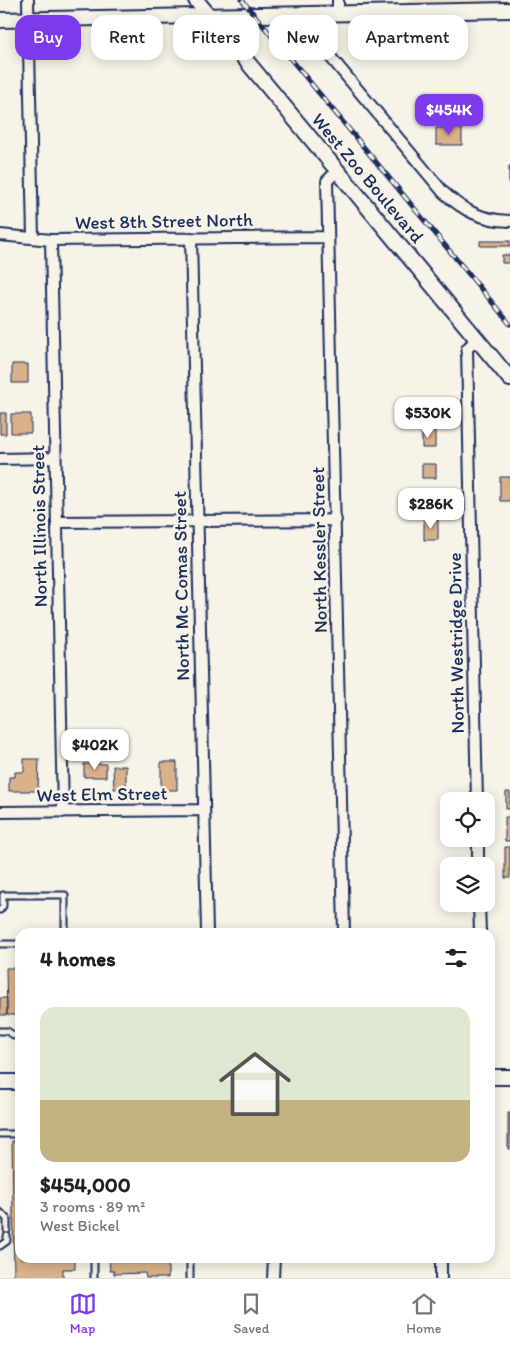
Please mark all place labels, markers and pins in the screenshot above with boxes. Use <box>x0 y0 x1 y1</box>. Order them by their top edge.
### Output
pin: $454K <box>414 94 484 136</box>
pin: $530K <box>393 396 463 439</box>
pin: $286K <box>396 488 466 530</box>
pin: $402K <box>60 728 130 771</box>

